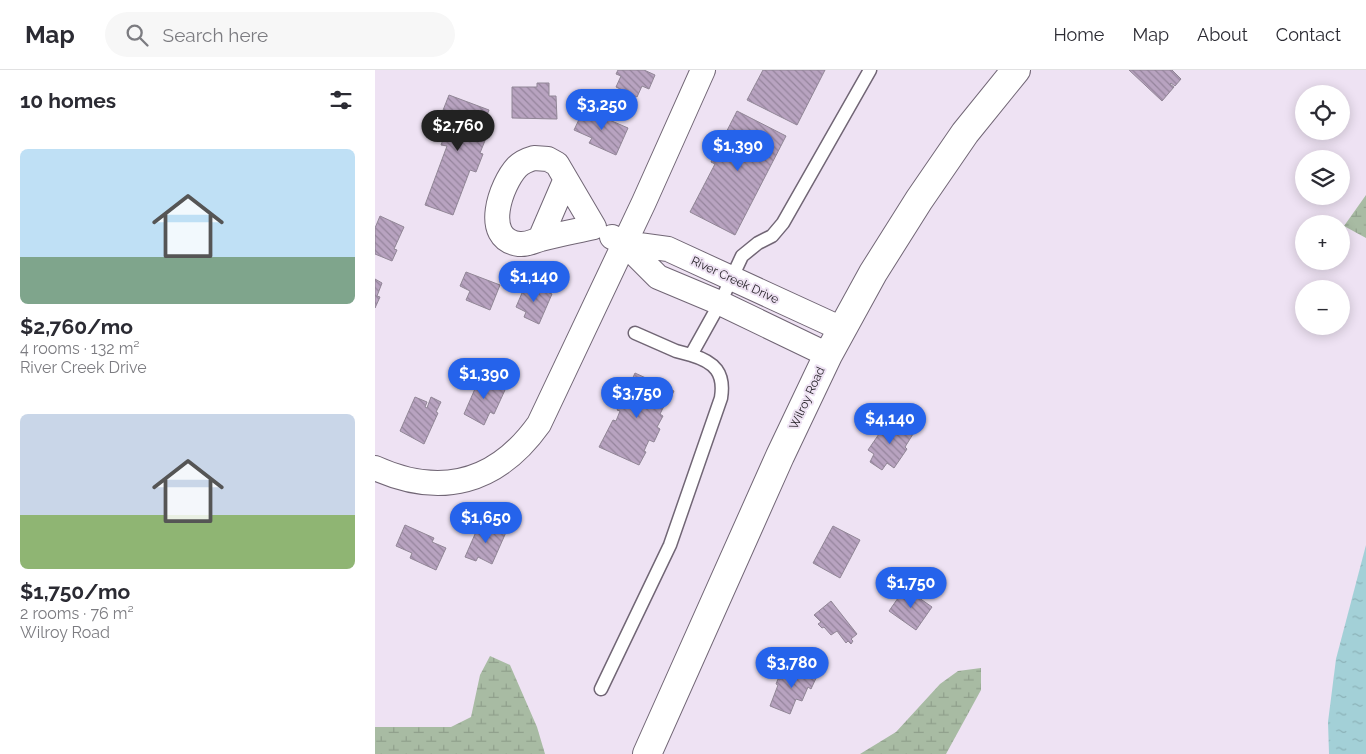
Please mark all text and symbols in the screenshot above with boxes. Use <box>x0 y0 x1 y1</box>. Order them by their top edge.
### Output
search box <box>105 12 455 57</box>
text: Map <box>25 20 75 49</box>
icon: search <box>123 21 151 49</box>
text: Search here <box>163 24 268 46</box>
text: Home <box>1053 24 1104 45</box>
text: Map <box>1132 24 1169 45</box>
text: About <box>1197 24 1248 45</box>
text: Contact <box>1276 24 1341 45</box>
map controls <box>1295 85 1350 335</box>
button: locate <box>1295 85 1350 140</box>
icon: filters <box>327 86 355 114</box>
text: 10 homes <box>20 88 116 113</box>
pin: $3,250 <box>561 88 643 131</box>
text: $3,250 <box>577 95 627 114</box>
pin: $2,760 <box>417 109 499 152</box>
text: $2,760 <box>432 116 484 135</box>
pin: $1,390 <box>697 129 779 172</box>
text: $1,390 <box>713 136 763 155</box>
button: layers <box>1295 150 1350 205</box>
icon: home <box>143 181 233 271</box>
button: + <box>1295 215 1350 270</box>
street label: River Creek Drive <box>689 254 781 306</box>
pin: $1,140 <box>493 260 575 303</box>
text: $1,140 <box>510 267 558 286</box>
button: − <box>1295 280 1350 335</box>
text: $2,760/mo <box>20 314 133 339</box>
text: 4 rooms · 132 m² <box>20 339 140 358</box>
text: River Creek Drive <box>20 358 147 377</box>
pin: $1,390 <box>443 358 525 400</box>
text: $1,390 <box>459 364 509 383</box>
street label: Wilroy Road <box>786 365 828 431</box>
pin: $3,750 <box>596 376 678 419</box>
text: $3,750 <box>612 383 662 402</box>
pin: $4,140 <box>849 402 931 445</box>
text: $4,140 <box>865 409 915 428</box>
icon: home <box>143 446 233 536</box>
pin: $1,650 <box>445 502 527 544</box>
text: $1,650 <box>461 508 511 527</box>
pin: $1,750 <box>870 566 952 609</box>
text: $1,750 <box>887 573 935 592</box>
text: $1,750/mo <box>20 579 130 604</box>
text: 2 rooms · 76 m² <box>20 604 134 623</box>
text: Wilroy Road <box>20 623 110 642</box>
pin: $3,780 <box>751 646 833 689</box>
text: $3,780 <box>767 653 817 672</box>

